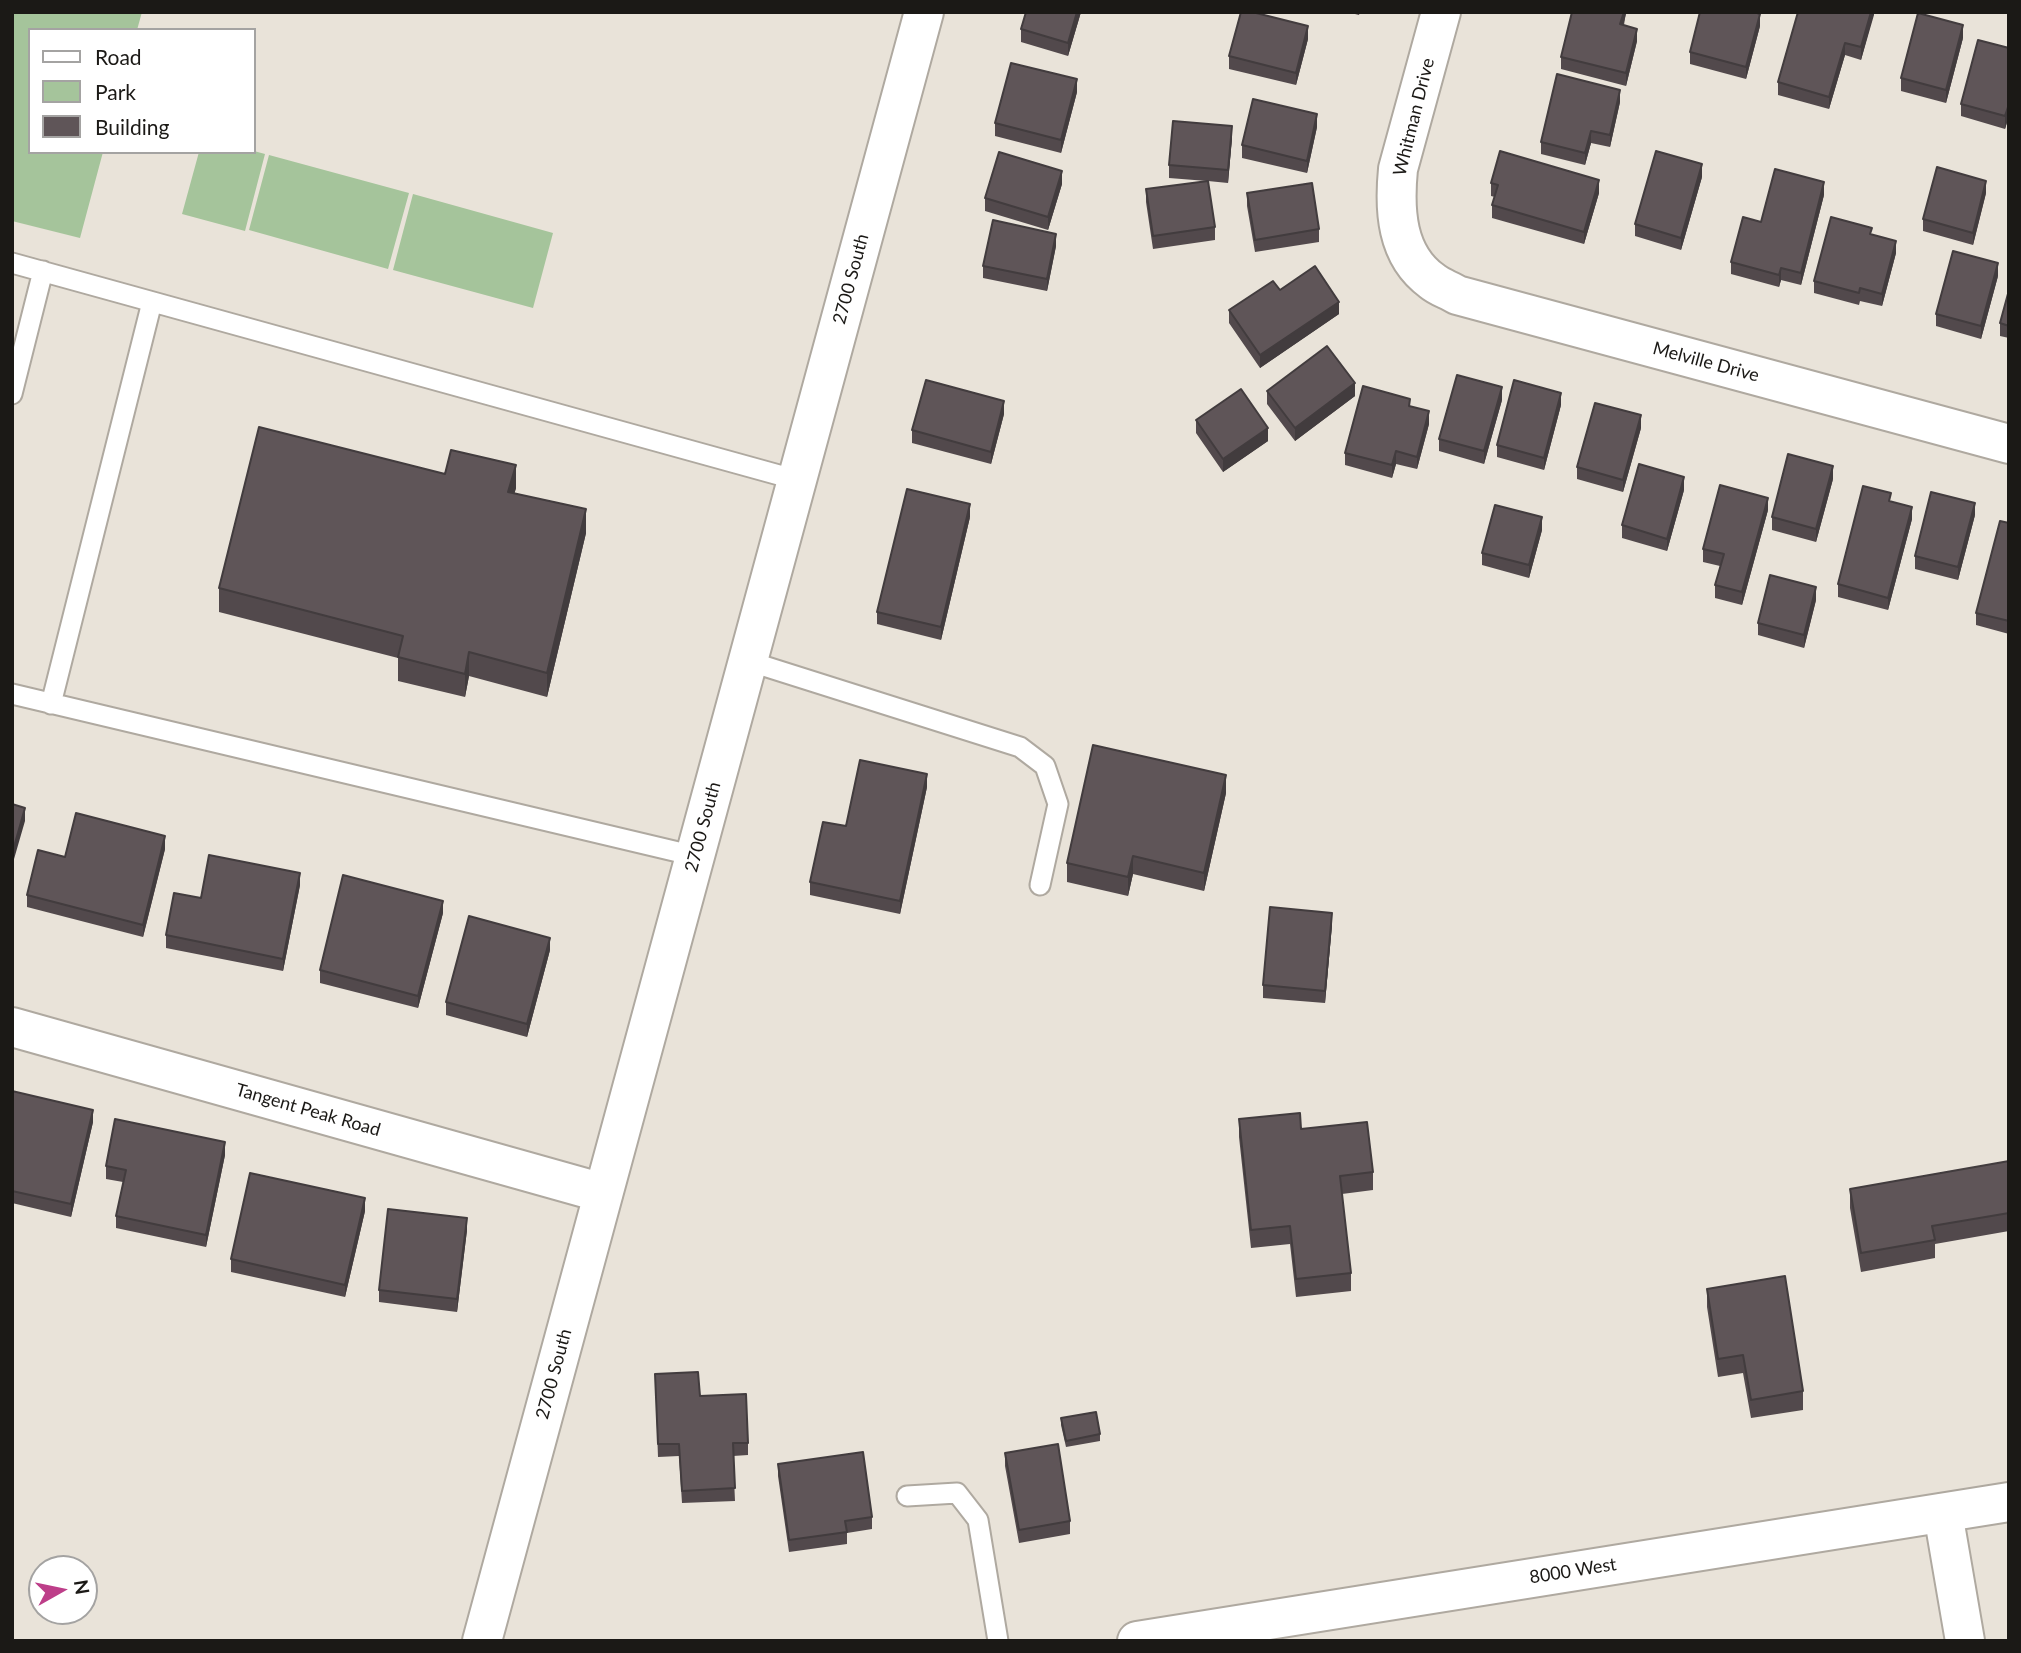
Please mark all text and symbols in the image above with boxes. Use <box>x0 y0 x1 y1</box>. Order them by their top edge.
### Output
legend <box>28 28 256 154</box>
text: Road <box>95 44 142 69</box>
street label: Whitman Drive <box>1389 56 1439 178</box>
text: Park <box>95 79 136 104</box>
text: Building <box>95 114 170 139</box>
street label: 2700 South <box>829 231 873 327</box>
street label: Melville Drive <box>1650 337 1762 387</box>
street label: 2700 South <box>681 779 725 875</box>
street label: Tangent Peak Road <box>233 1079 383 1141</box>
street label: 2700 South <box>532 1326 576 1422</box>
street label: 8000 West <box>1528 1553 1618 1589</box>
north arrow <box>28 1555 98 1625</box>
text: N <box>70 1578 95 1596</box>

